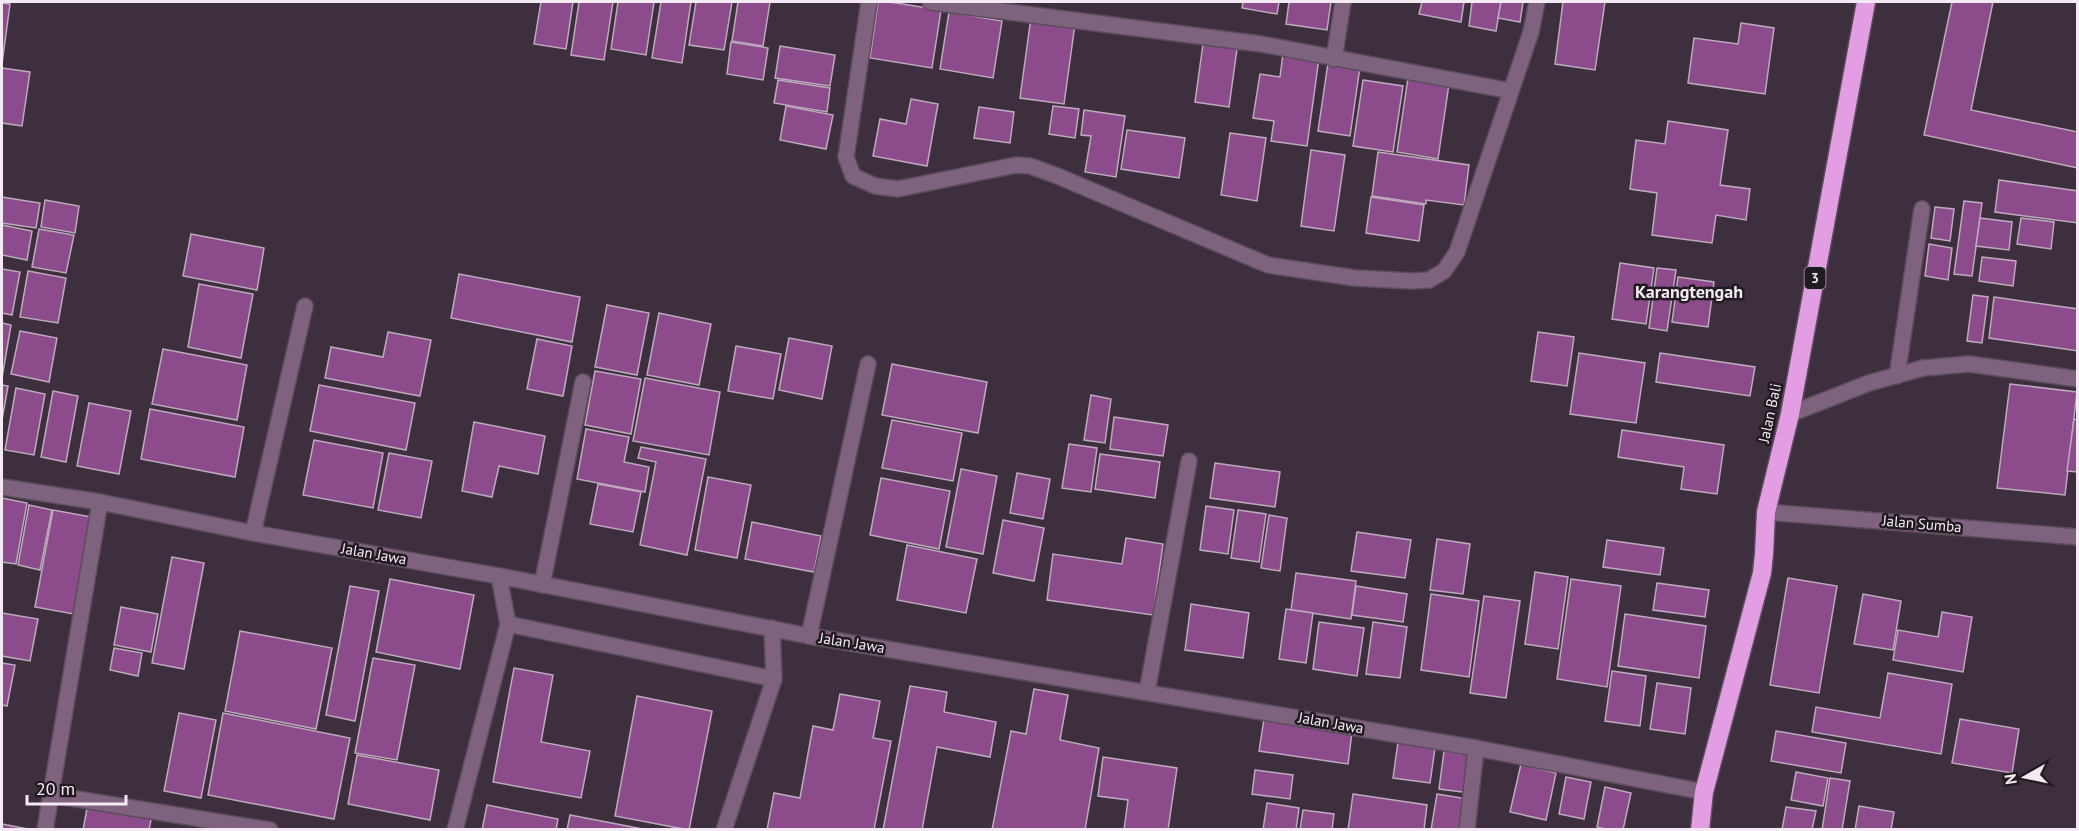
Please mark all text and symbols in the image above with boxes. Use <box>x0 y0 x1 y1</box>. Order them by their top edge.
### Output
road number: 3 <box>1804 267 1826 289</box>
district label: Karangtengah <box>1635 280 1743 303</box>
street label: Jalan Bali <box>1754 381 1785 445</box>
street label: Jalan Sumba <box>1881 510 1963 536</box>
street label: Jalan Jawa <box>339 538 408 569</box>
street label: Jalan Jawa <box>817 628 886 657</box>
street label: Jalan Jawa <box>1296 707 1365 738</box>
north arrow <box>1995 747 2055 807</box>
scale bar <box>27 768 126 806</box>
text: N <box>1999 773 2021 786</box>
text: 20 m <box>36 777 75 800</box>

